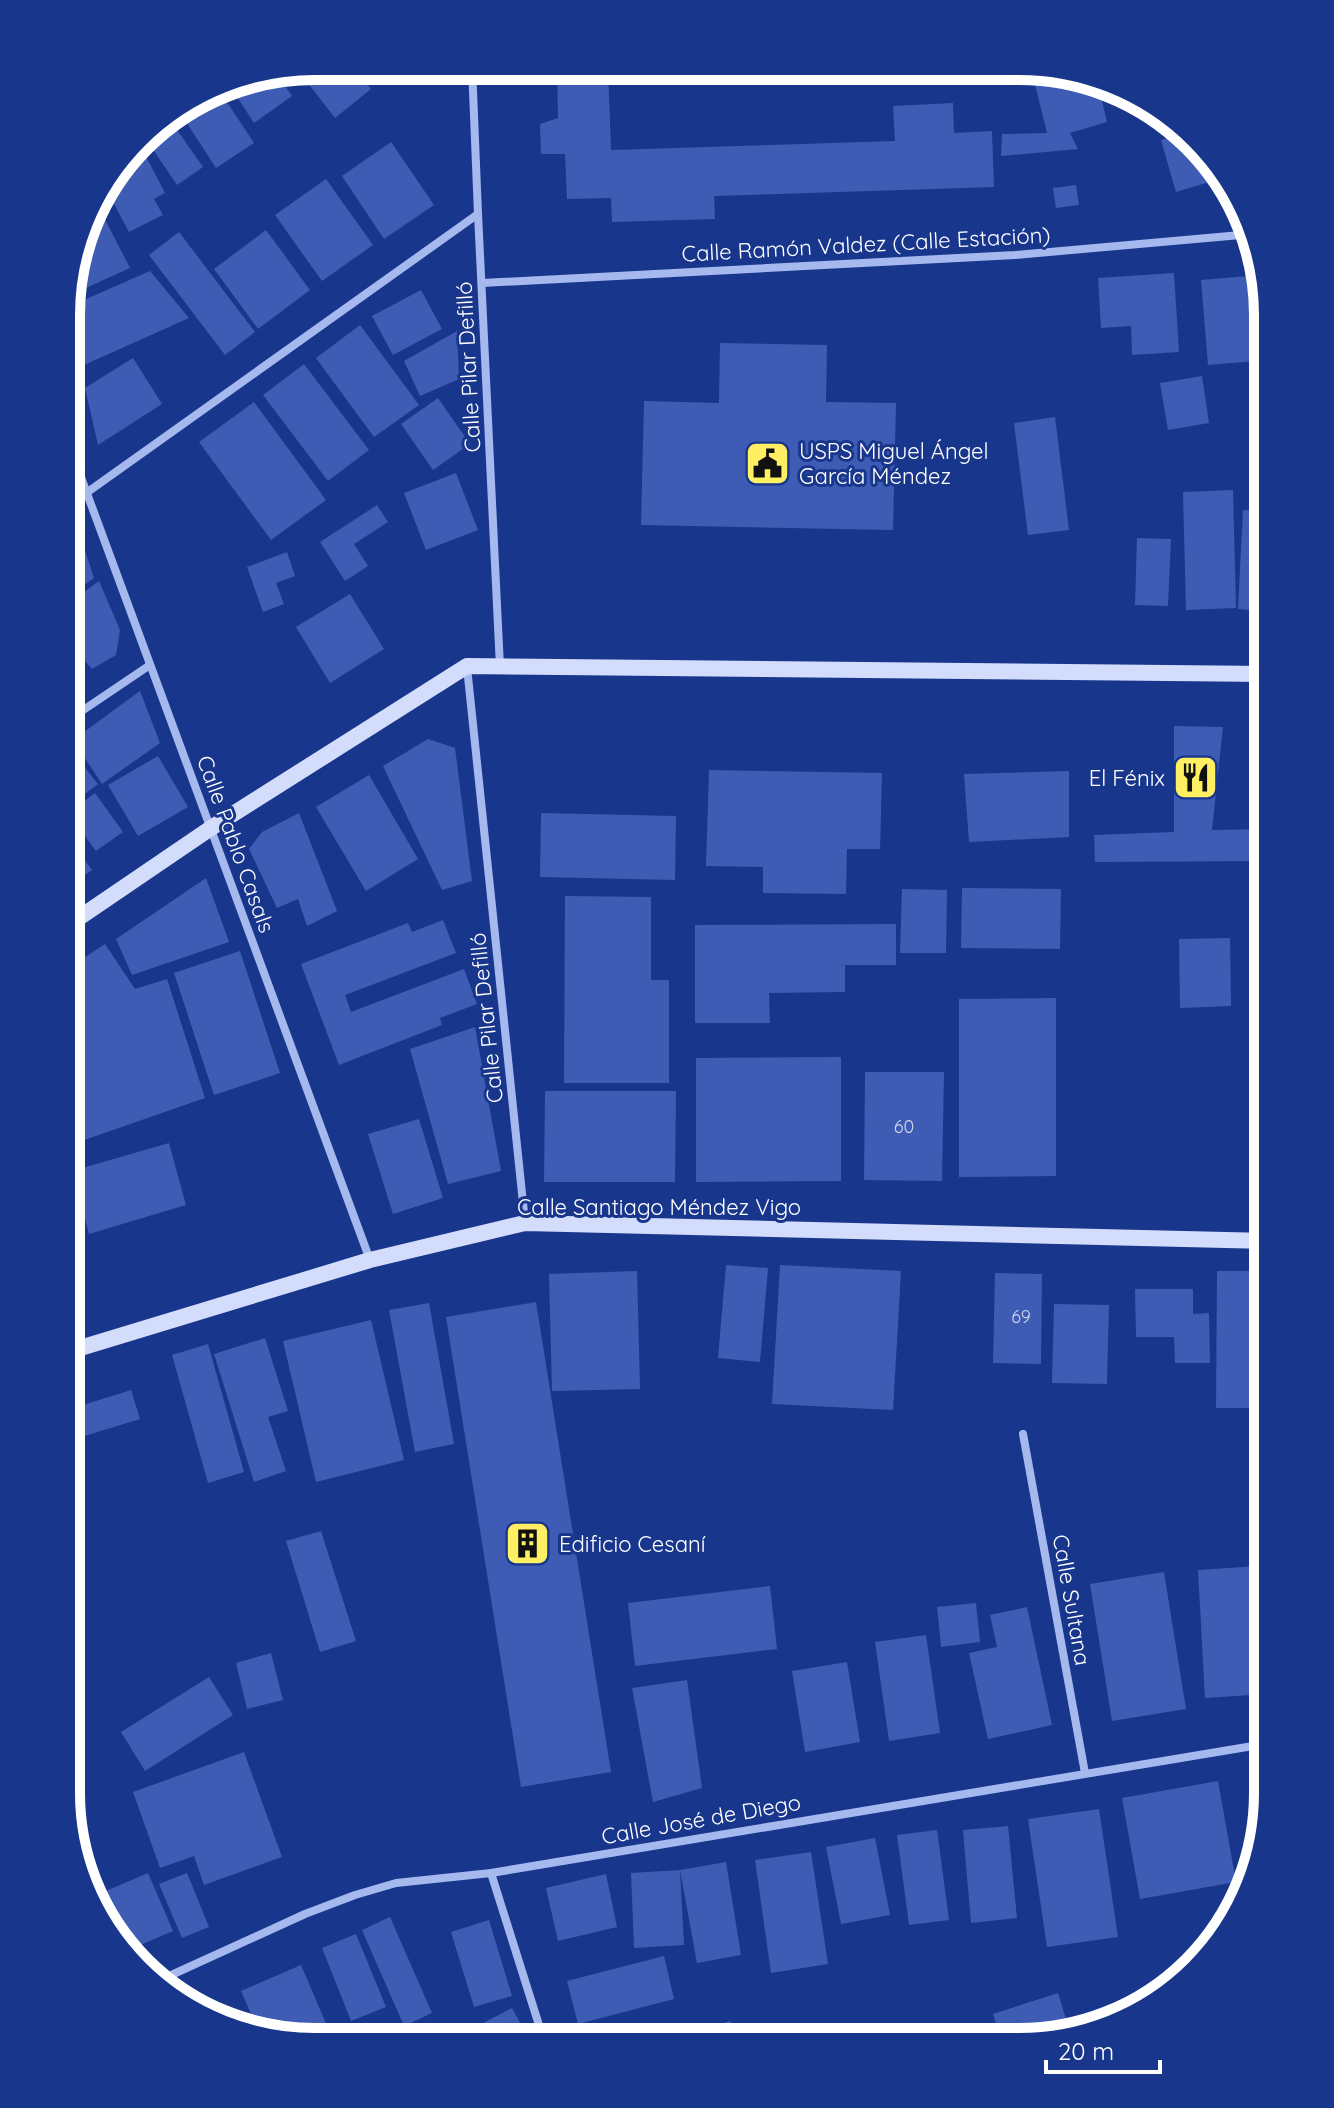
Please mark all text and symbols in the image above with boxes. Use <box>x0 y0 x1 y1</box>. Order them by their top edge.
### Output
street label: Calle Ramón Valdez (Calle Estación) <box>681 220 1051 268</box>
street label: Calle Pilar Defilló <box>450 281 486 453</box>
place label: USPS Miguel Ángel García Méndez <box>799 437 989 490</box>
public building icon: USPS Miguel Ángel García Méndez <box>744 440 792 488</box>
street label: Calle Pablo Casals <box>191 751 281 937</box>
restaurant icon: El Fénix <box>1172 754 1220 802</box>
place label: El Fénix <box>1089 764 1165 792</box>
street label: Calle Pilar Defilló <box>463 931 509 1105</box>
house number: 60 <box>894 1115 914 1138</box>
street label: Calle Santiago Méndez Vigo <box>517 1193 801 1221</box>
house number: 69 <box>1011 1305 1031 1328</box>
building icon: Edificio Cesaní <box>504 1520 552 1568</box>
place label: Edificio Cesaní <box>559 1530 706 1558</box>
street label: Calle Sultana <box>1047 1532 1097 1668</box>
street label: Calle José de Diego <box>599 1788 803 1850</box>
scale bar <box>1046 2024 1160 2074</box>
text: 20 m <box>1058 2036 1114 2066</box>

